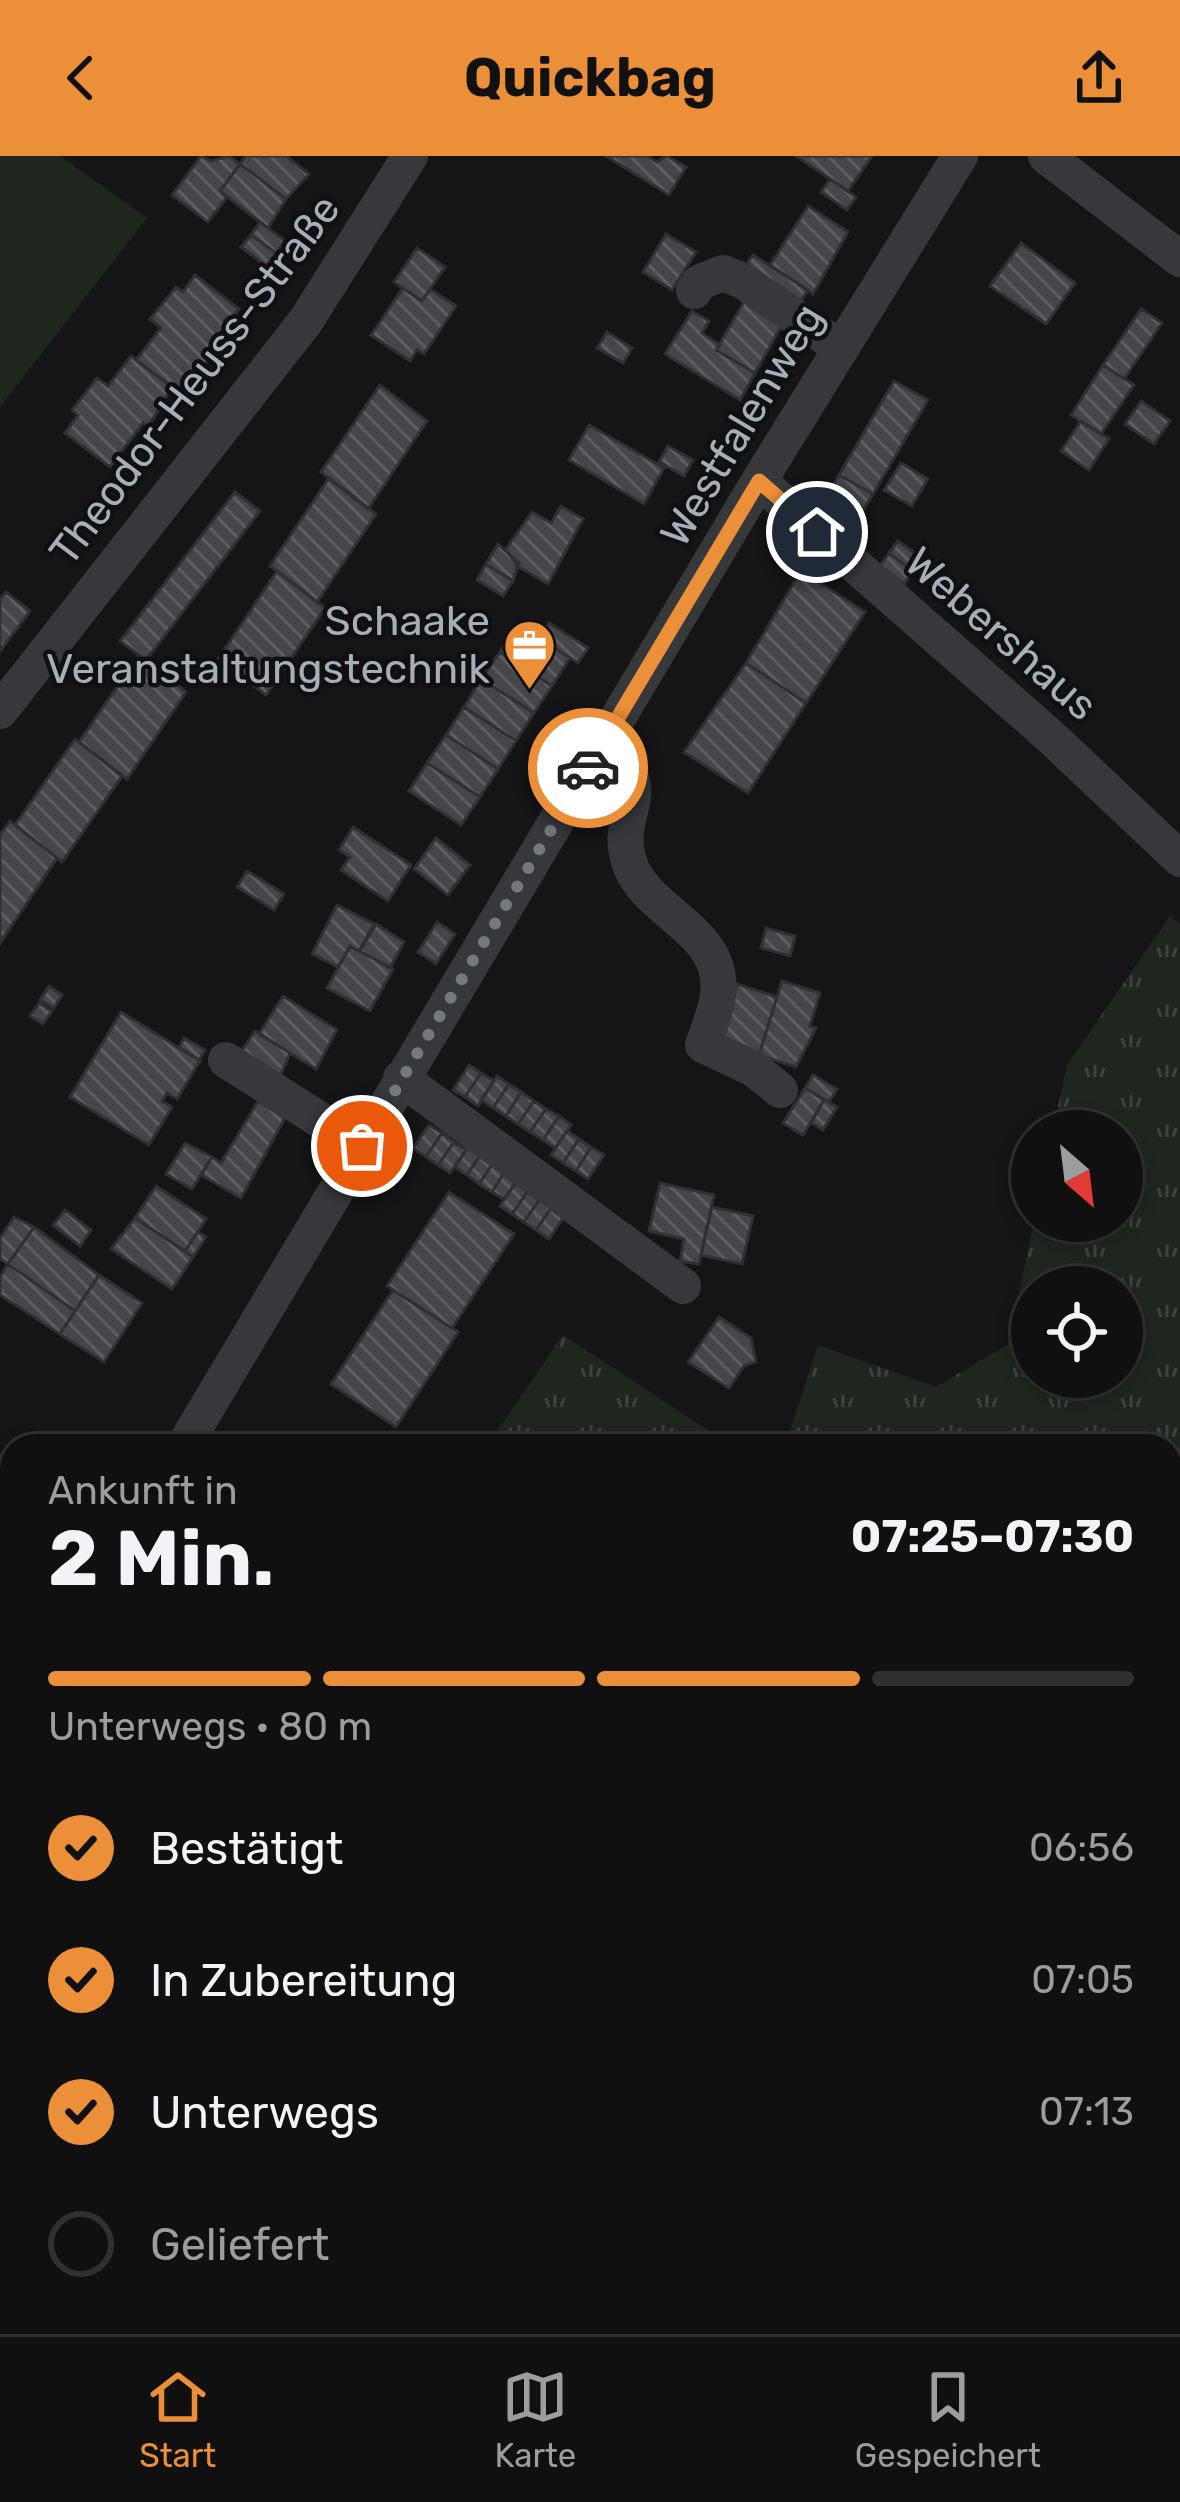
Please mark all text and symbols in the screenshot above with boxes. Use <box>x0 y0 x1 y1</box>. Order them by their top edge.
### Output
icon: back <box>48 45 114 111</box>
icon: share <box>1066 45 1132 111</box>
text: Quickbag <box>464 46 716 110</box>
street label: Theodor-Heuss-Straße <box>39 185 351 575</box>
street label: Westfalenweg <box>650 295 834 555</box>
pin <box>766 481 868 583</box>
icon: home <box>784 499 850 565</box>
street label: Webershaus <box>895 537 1107 731</box>
place label: Schaake Veranstaltungstechnik <box>46 596 490 694</box>
office icon: Schaake Veranstaltungstechnik <box>501 617 557 691</box>
courier <box>528 708 648 828</box>
icon: car <box>555 735 621 801</box>
pin <box>311 1095 413 1197</box>
north arrow <box>1011 1110 1143 1242</box>
map controls <box>1011 1110 1143 1398</box>
icon: bag <box>329 1113 395 1179</box>
button: locate <box>1011 1266 1143 1398</box>
text: Ankunft in <box>48 1468 238 1514</box>
text: 07:25–07:30 <box>851 1510 1134 1563</box>
text: 2 Min. <box>48 1512 275 1605</box>
text: Unterwegs · 80 m <box>48 1704 372 1750</box>
icon: check <box>48 1815 114 1881</box>
text: Bestätigt <box>150 1822 343 1875</box>
text: 06:56 <box>1029 1825 1134 1871</box>
icon: check <box>48 1947 114 2013</box>
text: In Zubereitung <box>150 1954 458 2007</box>
text: 07:05 <box>1031 1957 1134 2003</box>
icon: check <box>48 2079 114 2145</box>
text: Unterwegs <box>150 2086 379 2139</box>
text: 07:13 <box>1039 2089 1134 2135</box>
text: Geliefert <box>150 2218 329 2271</box>
tab: Start <box>139 2364 216 2475</box>
tab: Karte <box>495 2364 576 2475</box>
tab: Gespeichert <box>855 2364 1041 2475</box>

